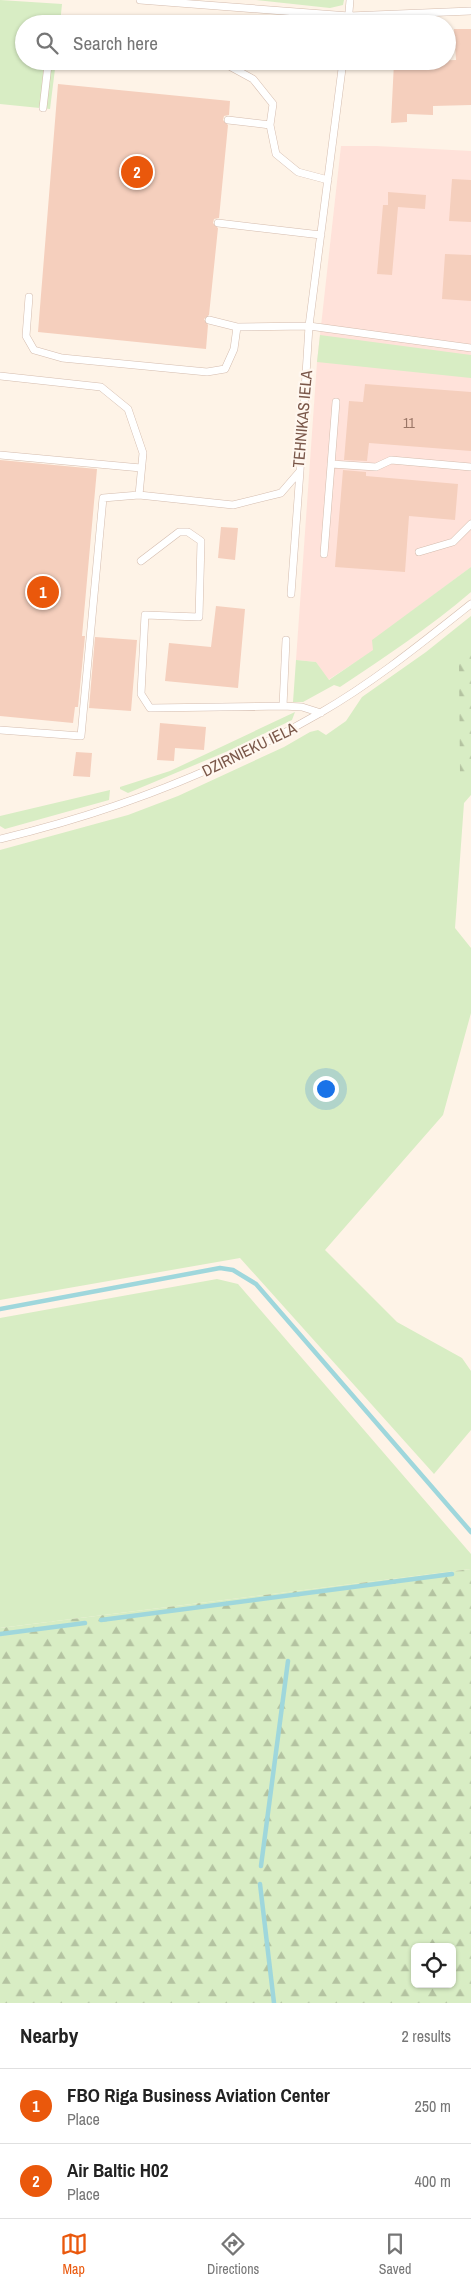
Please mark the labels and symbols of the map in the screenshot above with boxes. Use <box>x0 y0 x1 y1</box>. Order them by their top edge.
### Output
pin: 2 <box>121 153 153 191</box>
street label: TEHNIKAS IELA <box>287 369 317 469</box>
house number: 11 <box>403 414 416 432</box>
pin: 1 <box>27 573 59 611</box>
street label: DZIRNIEKU IELA <box>198 716 300 781</box>
your location <box>313 1076 339 1102</box>

